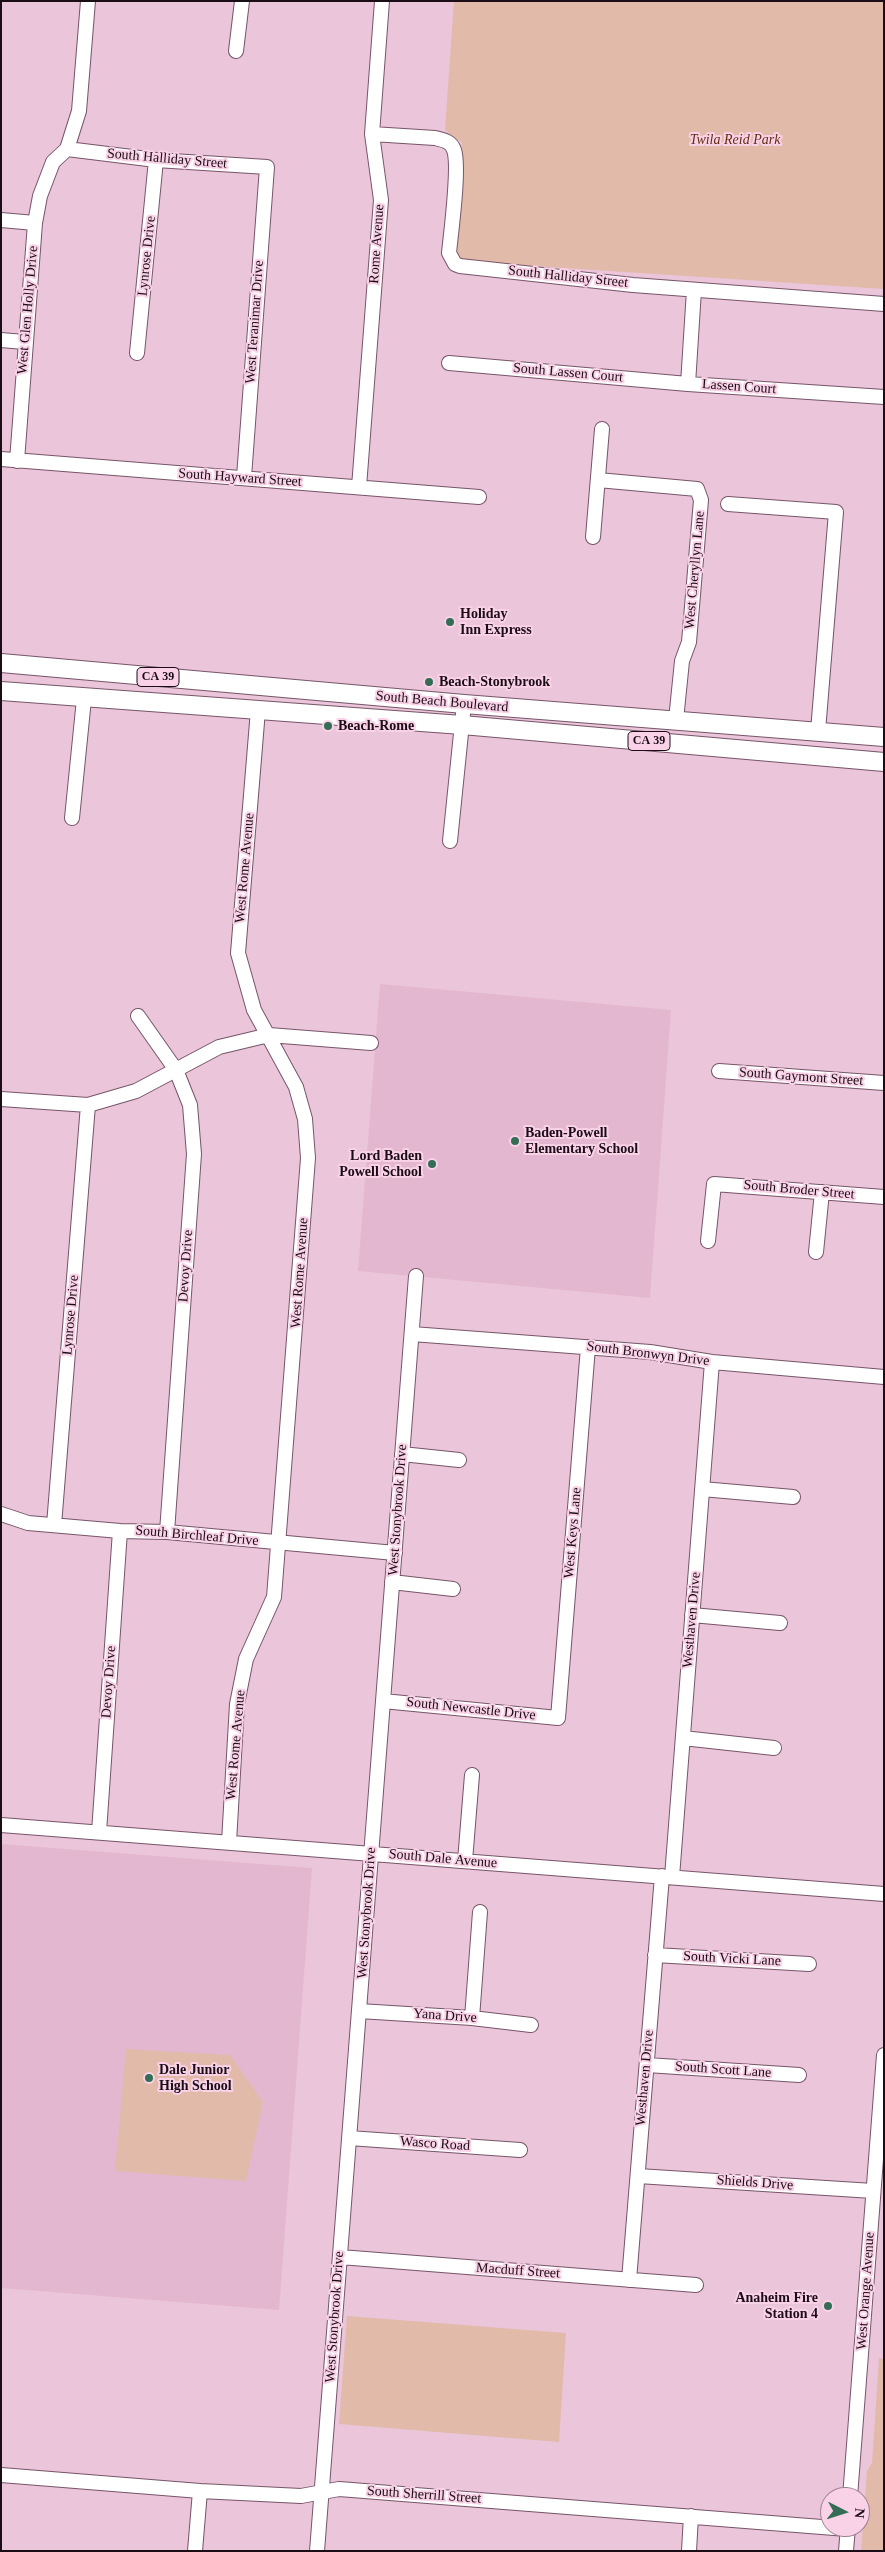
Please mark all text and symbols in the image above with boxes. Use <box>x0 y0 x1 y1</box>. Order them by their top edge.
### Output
park label: Twila Reid Park <box>690 132 780 148</box>
street label: South Halliday Street <box>106 145 228 173</box>
street label: Rome Avenue <box>366 204 388 284</box>
street label: Lynrose Drive <box>134 215 160 297</box>
street label: West Glen Holly Drive <box>14 245 42 375</box>
street label: West Teranimar Drive <box>242 260 268 384</box>
street label: South Halliday Street <box>507 262 629 292</box>
street label: South Lassen Court <box>512 360 624 386</box>
street label: Lassen Court <box>701 376 777 398</box>
street label: South Hayward Street <box>178 465 302 491</box>
street label: West Cheryllyn Lane <box>681 510 709 630</box>
place label: Holiday Inn Express <box>460 606 532 638</box>
marker: Holiday Inn Express <box>444 616 456 628</box>
road number: CA 39 <box>137 668 179 686</box>
place label: Beach-Stonybrook <box>439 674 550 690</box>
marker: Beach-Stonybrook <box>423 676 435 688</box>
street label: South Beach Boulevard <box>375 688 509 716</box>
place label: Beach-Rome <box>338 718 414 734</box>
marker: Beach-Rome <box>322 720 334 732</box>
road number: CA 39 <box>628 731 670 750</box>
street label: West Rome Avenue <box>232 812 258 924</box>
street label: South Gaymont Street <box>738 1064 864 1090</box>
place label: Baden-Powell Elementary School <box>525 1125 638 1158</box>
marker: Baden-Powell Elementary School <box>509 1135 521 1147</box>
place label: Lord Baden Powell School <box>339 1148 422 1180</box>
marker: Lord Baden Powell School <box>426 1158 438 1170</box>
street label: South Broder Street <box>743 1177 855 1203</box>
street label: West Rome Avenue <box>288 1217 312 1329</box>
street label: Devoy Drive <box>175 1229 197 1303</box>
street label: Lynrose Drive <box>59 1274 83 1356</box>
street label: South Bronwyn Drive <box>586 1338 710 1370</box>
street label: West Stonybrook Drive <box>385 1444 411 1576</box>
street label: West Keys Lane <box>561 1487 585 1579</box>
street label: South Birchleaf Drive <box>135 1522 259 1550</box>
street label: Westhaven Drive <box>679 1571 705 1669</box>
street label: Devoy Drive <box>98 1645 120 1719</box>
street label: West Rome Avenue <box>223 1689 249 1801</box>
street label: South Newcastle Drive <box>406 1694 536 1724</box>
street label: South Dale Avenue <box>388 1846 498 1872</box>
street label: West Stonybrook Drive <box>354 1847 380 1979</box>
street label: South Vicki Lane <box>683 1948 781 1970</box>
street label: Yana Drive <box>413 2005 477 2027</box>
street label: Westhaven Drive <box>632 2029 658 2127</box>
street label: South Scott Lane <box>674 2058 772 2082</box>
place label: Dale Junior High School <box>159 2062 232 2094</box>
marker: Dale Junior High School <box>143 2072 155 2084</box>
street label: Wasco Road <box>399 2133 471 2155</box>
street label: Shields Drive <box>716 2172 794 2194</box>
street label: West Orange Avenue <box>853 2231 879 2351</box>
street label: West Stonybrook Drive <box>322 2251 348 2383</box>
street label: Macduff Street <box>475 2260 561 2282</box>
place label: Anaheim Fire Station 4 <box>735 2290 818 2322</box>
marker: Anaheim Fire Station 4 <box>822 2300 834 2312</box>
street label: South Sherrill Street <box>366 2483 482 2507</box>
north arrow <box>820 2487 870 2537</box>
text: N <box>852 2508 867 2519</box>

